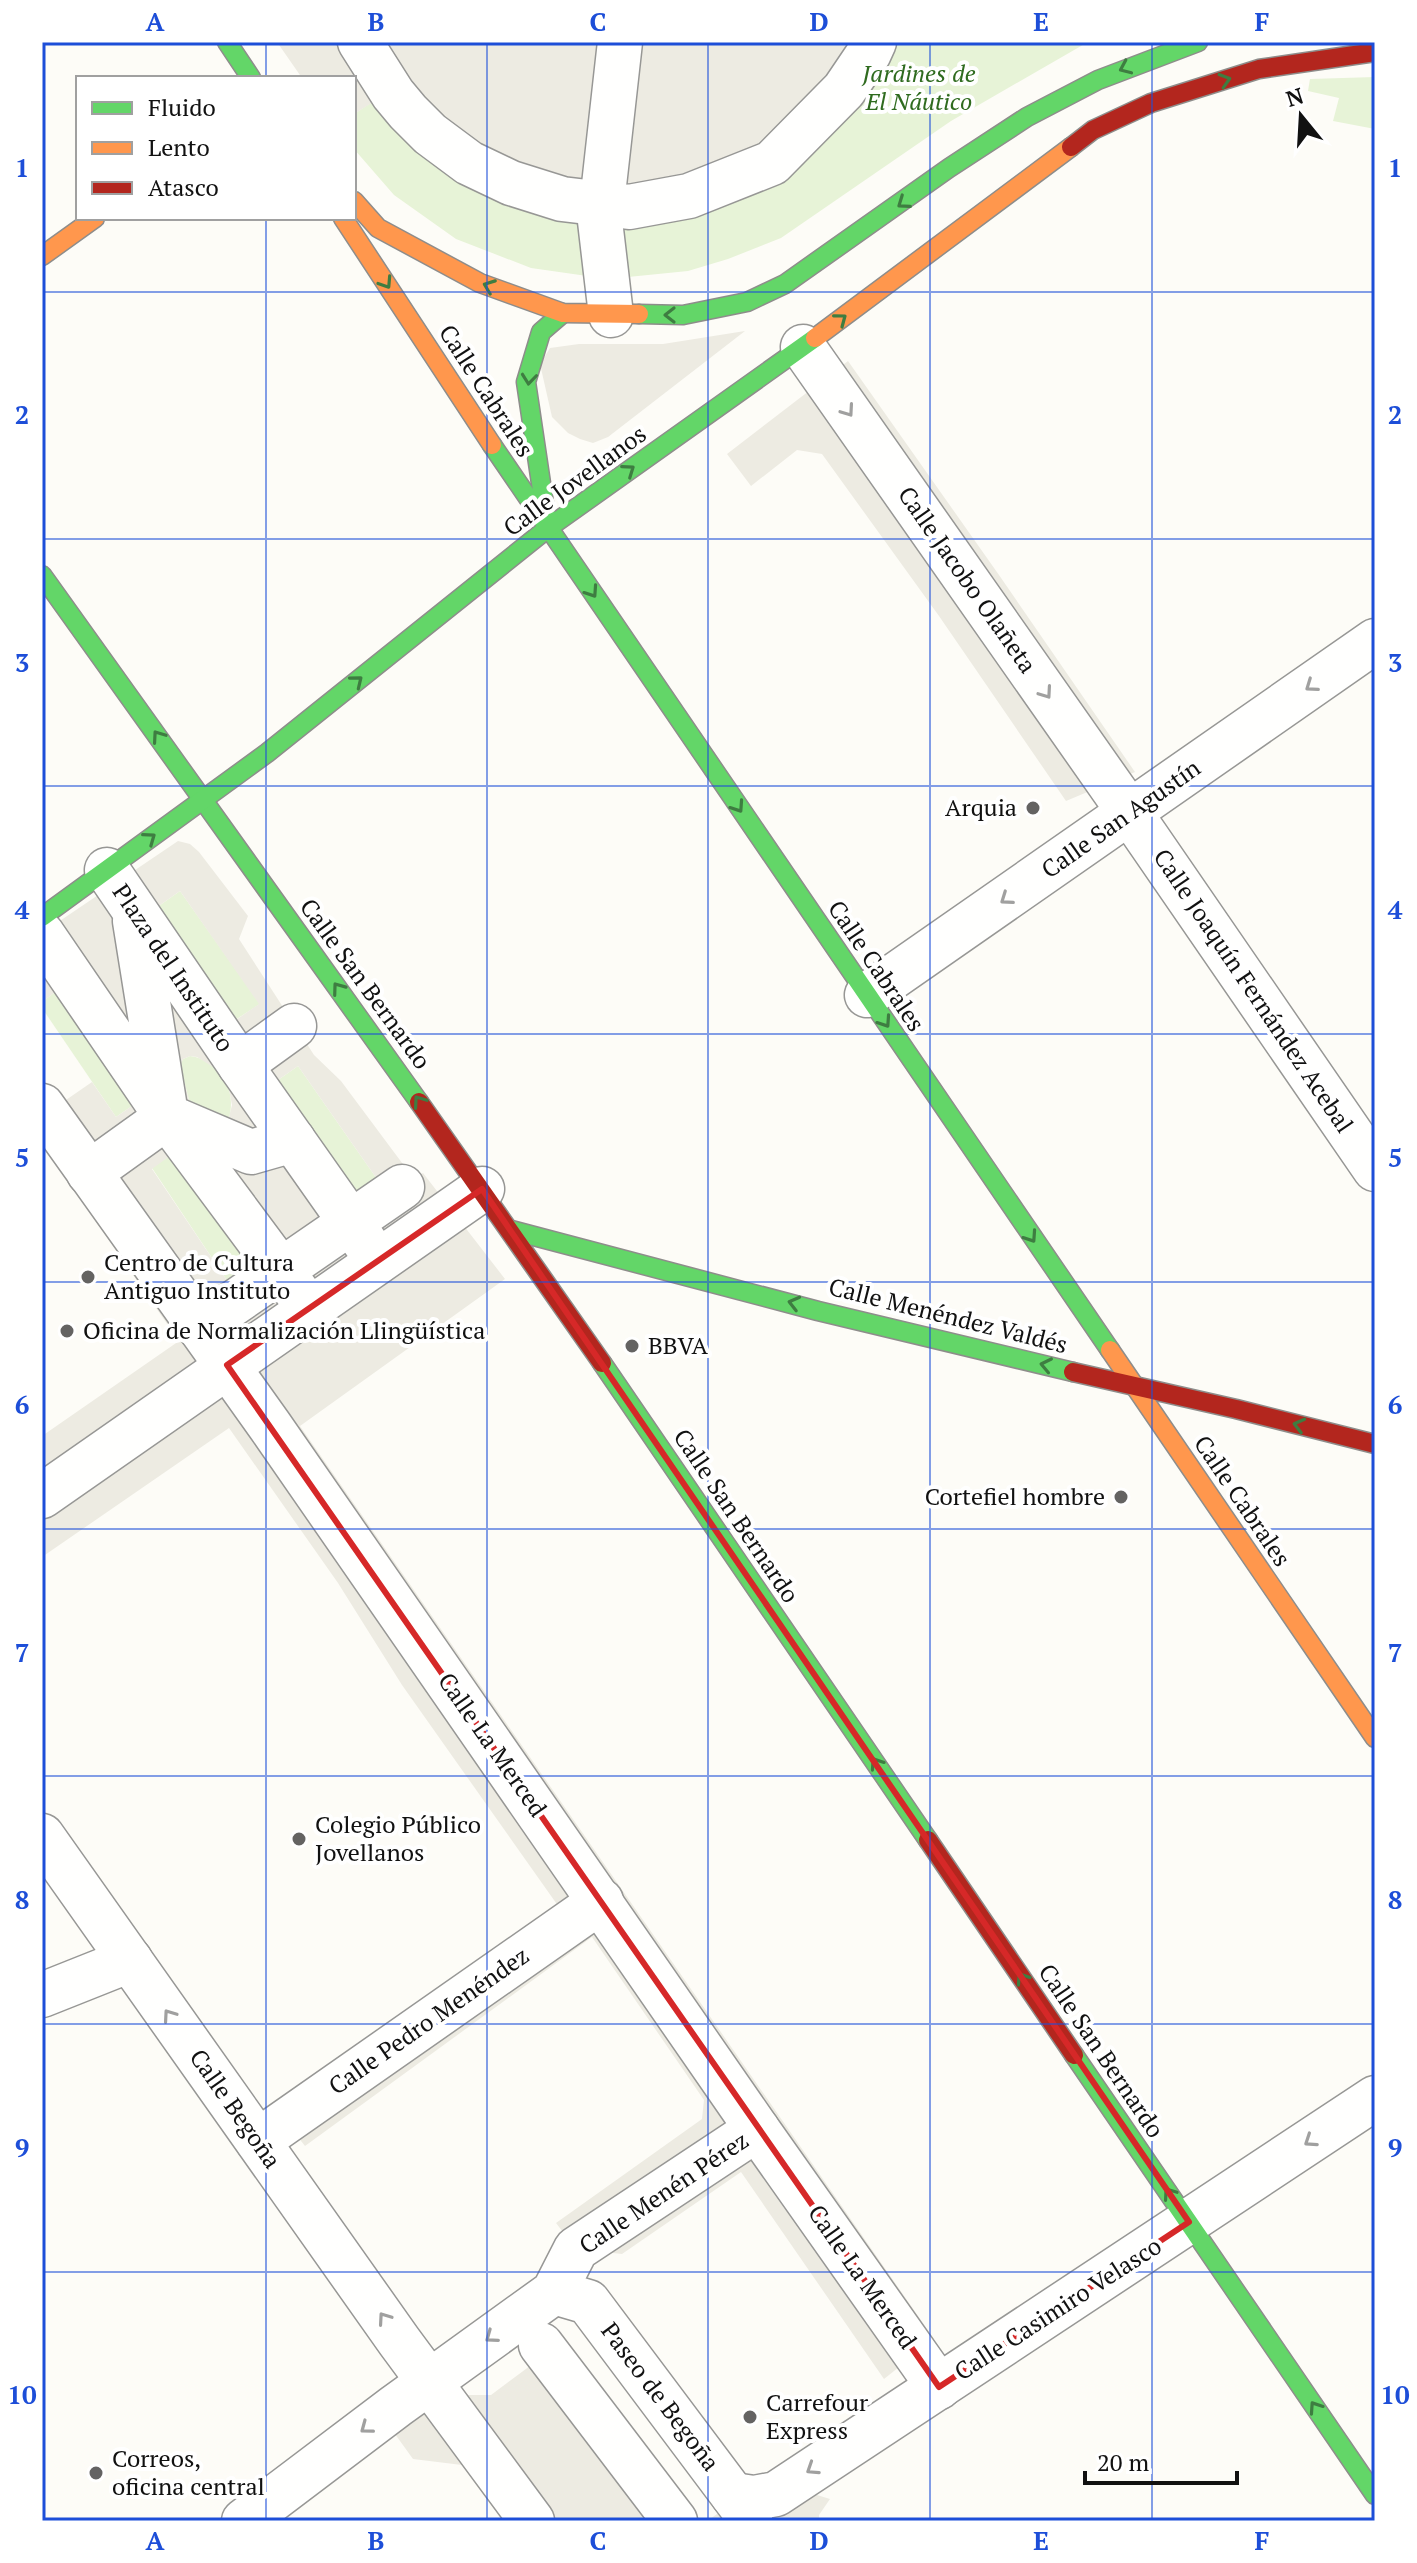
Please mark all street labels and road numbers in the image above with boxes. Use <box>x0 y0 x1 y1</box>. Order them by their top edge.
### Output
street label: Calle Cabrales <box>432 318 542 463</box>
street label: Calle Jovellanos <box>497 418 652 543</box>
street label: Calle Jacobo Olañeta <box>891 480 1044 679</box>
street label: Calle San Agustín <box>1035 751 1206 885</box>
street label: Calle Joaquín Fernández Acebal <box>1147 842 1361 1139</box>
street label: Plaza del Instituto <box>106 877 242 1058</box>
street label: Calle San Bernardo <box>293 892 438 1075</box>
street label: Calle Cabrales <box>821 894 932 1037</box>
street label: Calle Menéndez Valdés <box>826 1270 1071 1360</box>
street label: Calle San Bernardo <box>667 1422 807 1609</box>
street label: Calle Cabrales <box>1187 1429 1298 1572</box>
street label: Calle La Merced <box>431 1666 554 1823</box>
street label: Calle Pedro Menéndez <box>322 1939 535 2101</box>
street label: Calle San Bernardo <box>1032 1957 1172 2144</box>
street label: Calle Begoña <box>183 2042 289 2175</box>
street label: Calle Menén Pérez <box>573 2124 754 2261</box>
street label: Calle La Merced <box>801 2198 924 2355</box>
street label: Calle Casimiro Velasco <box>948 2229 1167 2387</box>
street label: Paseo de Begoña <box>594 2316 727 2477</box>

